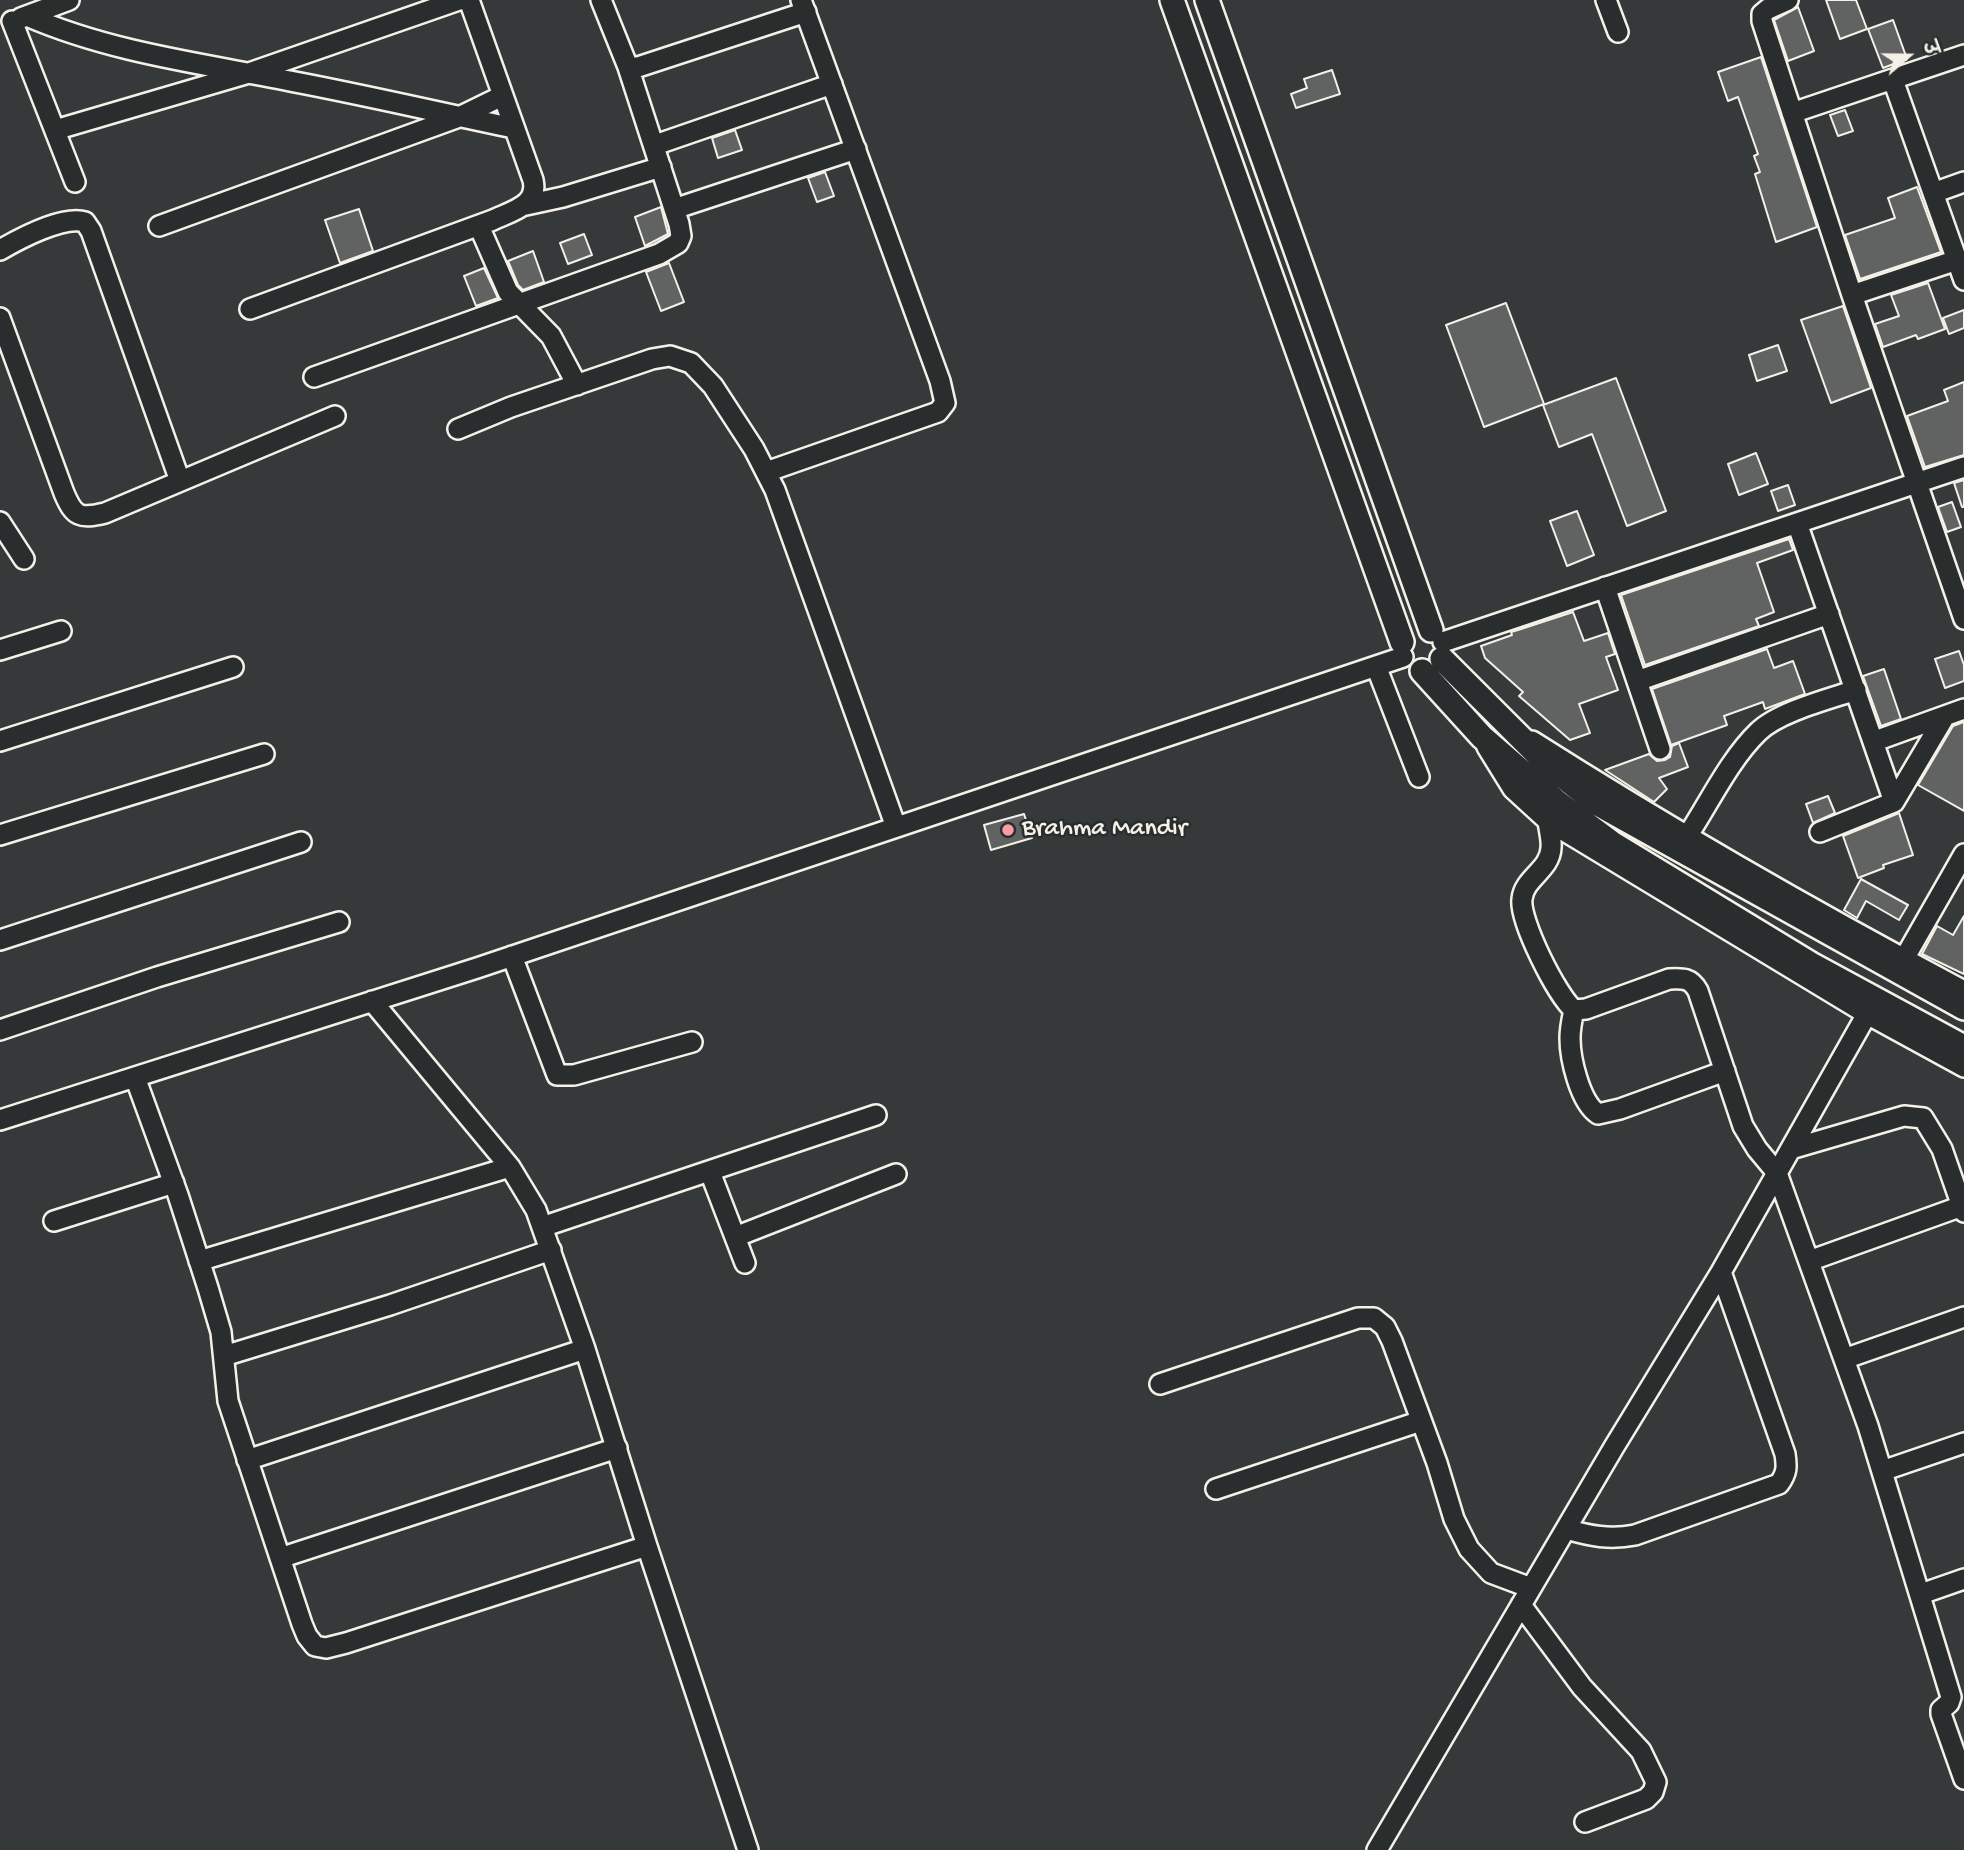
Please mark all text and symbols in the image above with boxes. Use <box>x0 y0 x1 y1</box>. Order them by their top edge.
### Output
north arrow <box>1873 21 1943 91</box>
text: उ <box>1915 39 1941 59</box>
place label: Brahma Mandir <box>1022 814 1187 846</box>
marker: Brahma Mandir <box>1000 822 1016 838</box>

